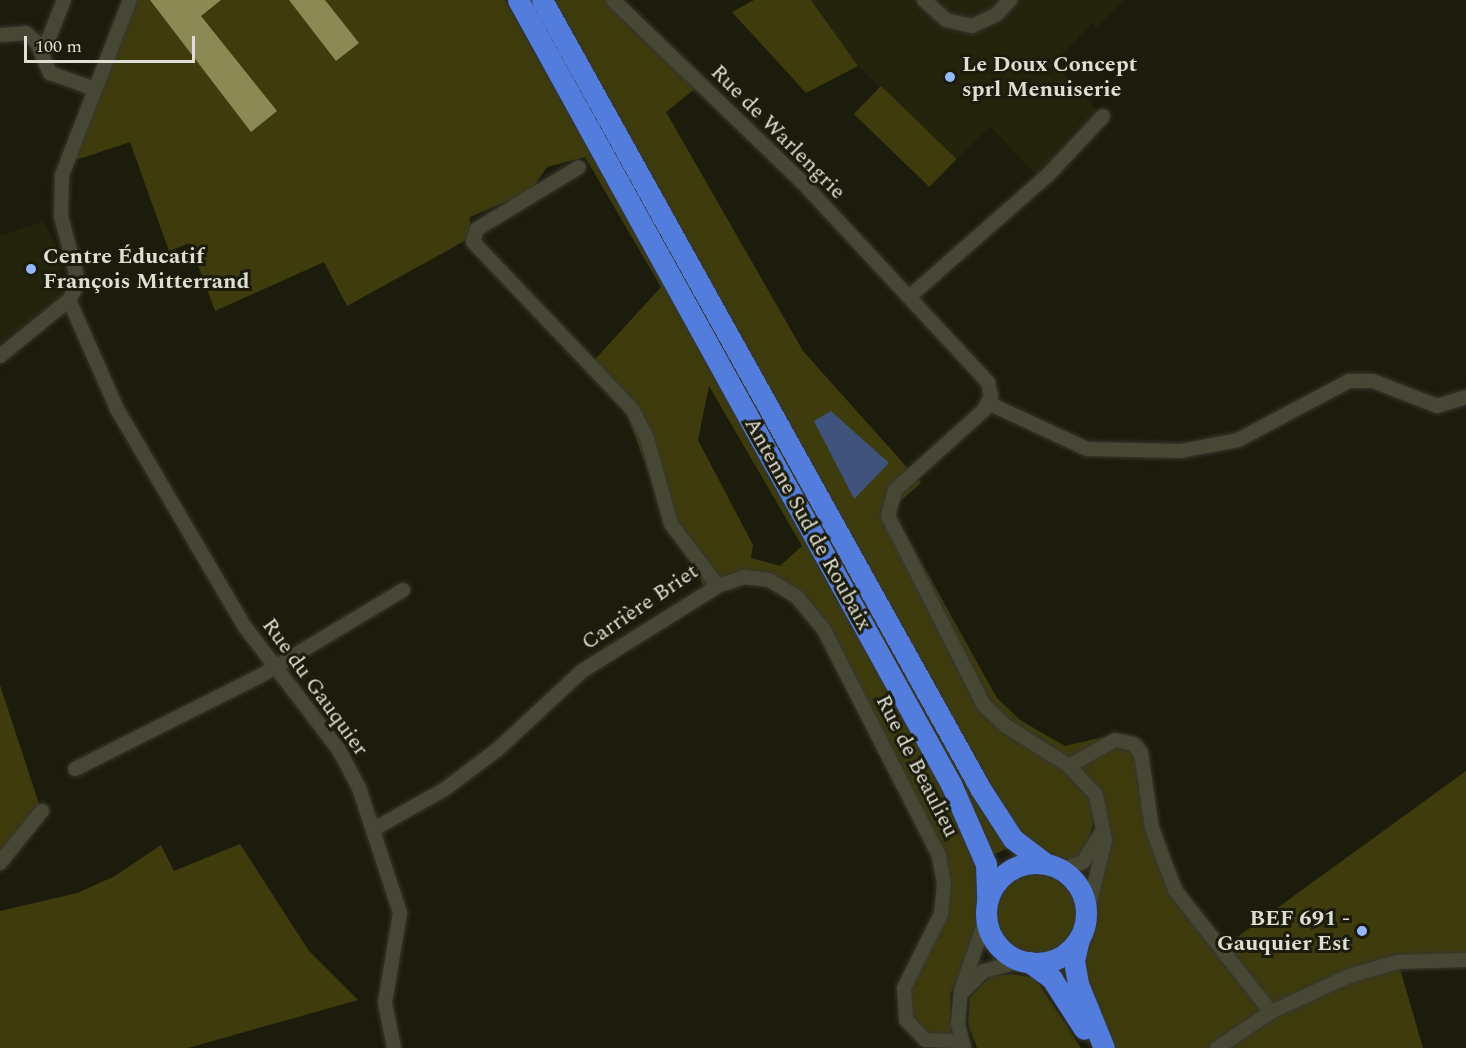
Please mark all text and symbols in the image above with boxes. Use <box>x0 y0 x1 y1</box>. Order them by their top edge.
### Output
scale bar <box>27 24 198 62</box>
text: 100 m <box>35 33 82 60</box>
place label: Le Doux Concept sprl Menuiserie <box>962 51 1137 102</box>
street label: Rue de Warlengrie <box>705 59 851 205</box>
marker: Le Doux Concept sprl Menuiserie <box>943 70 957 84</box>
place label: Centre Éducatif François Mitterrand <box>43 243 249 294</box>
marker: Centre Éducatif François Mitterrand <box>24 262 38 276</box>
street label: Antenne Sud de Roubaix <box>738 413 878 635</box>
street label: Carrière Briet <box>577 558 703 656</box>
street label: Rue du Gauquier <box>256 613 374 761</box>
street label: Rue de Beaulieu <box>870 690 964 842</box>
place label: BEF 691 - Gauquier Est <box>1217 905 1350 956</box>
marker: BEF 691 - Gauquier Est <box>1355 924 1369 938</box>

